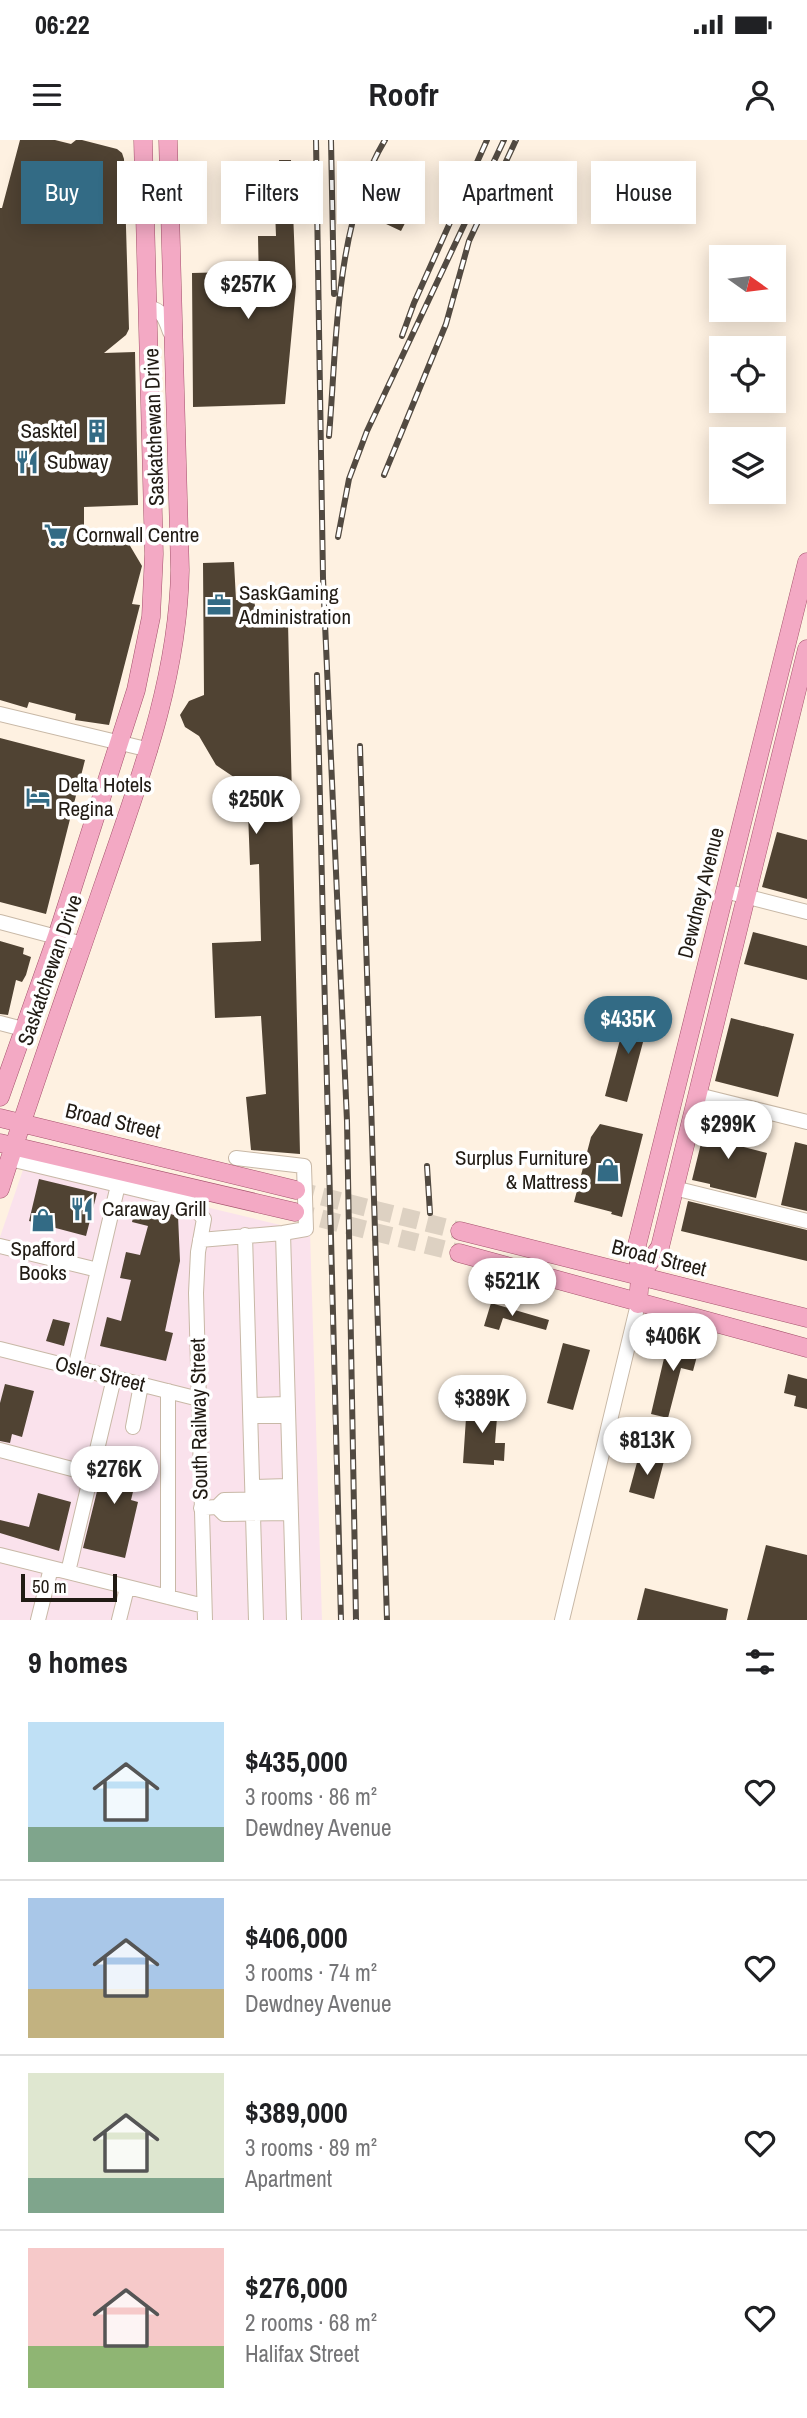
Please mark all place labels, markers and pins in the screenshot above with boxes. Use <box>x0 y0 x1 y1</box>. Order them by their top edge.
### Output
pin: $257K <box>199 262 297 321</box>
place label: Sasktel <box>21 416 77 445</box>
building icon: Sasktel <box>83 417 111 445</box>
place label: Subway <box>47 447 109 476</box>
restaurant icon: Subway <box>13 448 41 476</box>
place label: Cornwall Centre <box>76 520 199 549</box>
supermarket icon: Cornwall Centre <box>42 521 70 549</box>
place label: SaskGaming Administration <box>238 578 351 631</box>
office icon: SaskGaming Administration <box>205 591 233 619</box>
place label: Delta Hotels Regina <box>58 770 152 823</box>
pin: $250K <box>207 776 305 836</box>
hotel icon: Delta Hotels Regina <box>24 783 52 811</box>
pin: $435K <box>579 996 677 1056</box>
pin: $299K <box>679 1102 777 1161</box>
place label: Surplus Furniture & Mattress <box>455 1143 588 1196</box>
shop icon: Surplus Furniture & Mattress <box>594 1156 622 1184</box>
place label: Caraway Grill <box>102 1194 206 1223</box>
restaurant icon: Caraway Grill <box>68 1195 96 1223</box>
shop icon: Spafford Books <box>29 1206 57 1234</box>
place label: Spafford Books <box>11 1234 75 1287</box>
pin: $521K <box>463 1258 561 1318</box>
pin: $406K <box>624 1314 722 1373</box>
pin: $389K <box>433 1376 531 1435</box>
pin: $813K <box>598 1418 696 1477</box>
pin: $276K <box>65 1446 163 1506</box>

